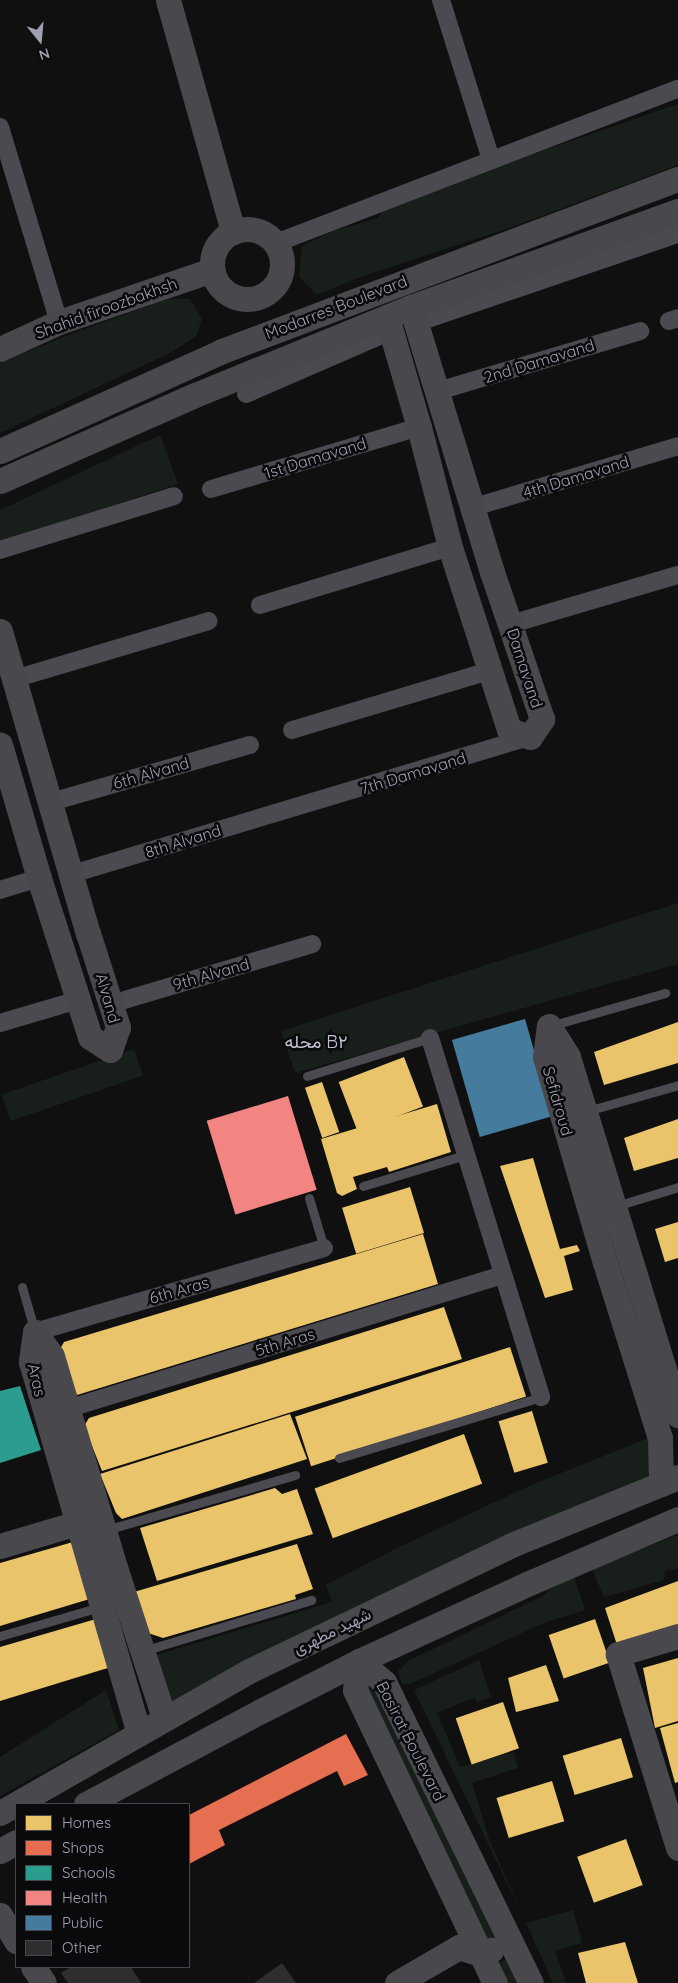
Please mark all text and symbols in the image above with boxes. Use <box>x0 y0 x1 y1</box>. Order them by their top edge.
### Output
north arrow <box>15 15 65 65</box>
text: N <box>37 44 52 64</box>
street label: Modarres Boulevard <box>262 271 410 343</box>
street label: Shahid firoozbakhsh <box>32 273 180 343</box>
street label: 2nd Damavand <box>481 335 597 387</box>
street label: 1st Damavand <box>262 433 368 483</box>
street label: 4th Damavand <box>521 452 631 502</box>
street label: Damavand <box>503 626 547 710</box>
street label: 7th Damavand <box>358 748 468 798</box>
street label: 6th Alvand <box>111 753 191 793</box>
street label: 8th Alvand <box>143 820 223 862</box>
street label: 9th Alvand <box>171 954 251 994</box>
street label: Alvand <box>92 971 124 1025</box>
district label: محله B۲ <box>285 1031 347 1053</box>
street label: Sefidroud <box>539 1064 577 1138</box>
street label: 6th Aras <box>147 1272 211 1308</box>
street label: 5th Aras <box>253 1324 317 1360</box>
street label: Aras <box>24 1362 50 1398</box>
street label: شهید مطهری <box>290 1604 374 1658</box>
street label: Basirat Boulevard <box>373 1678 449 1804</box>
legend <box>15 1803 190 1968</box>
text: Homes <box>62 1813 111 1832</box>
text: Shops <box>62 1838 104 1857</box>
text: Schools <box>62 1863 115 1882</box>
text: Health <box>62 1888 107 1907</box>
text: Public <box>62 1913 103 1932</box>
text: Other <box>62 1938 101 1957</box>

